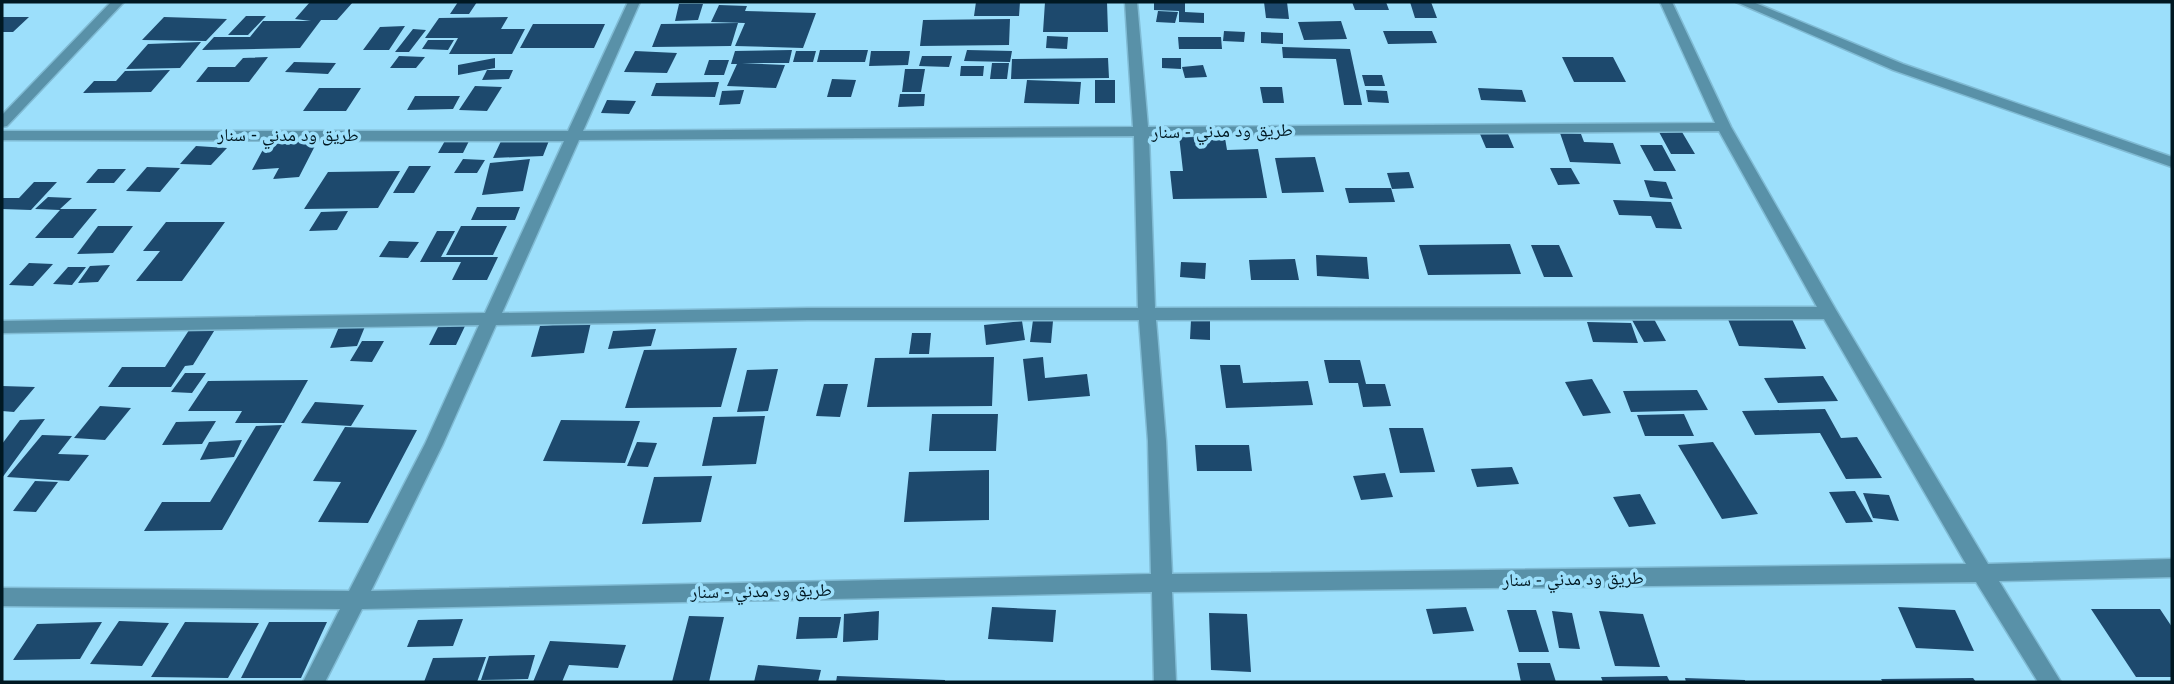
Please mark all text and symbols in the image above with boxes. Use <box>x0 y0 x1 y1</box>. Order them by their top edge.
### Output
street label: طريق ود مدني - سنار <box>1150 120 1293 147</box>
street label: طريق ود مدني - سنار <box>216 125 359 150</box>
street label: طريق ود مدني - سنار <box>1501 568 1644 595</box>
street label: طريق ود مدني - سنار <box>689 580 832 607</box>

